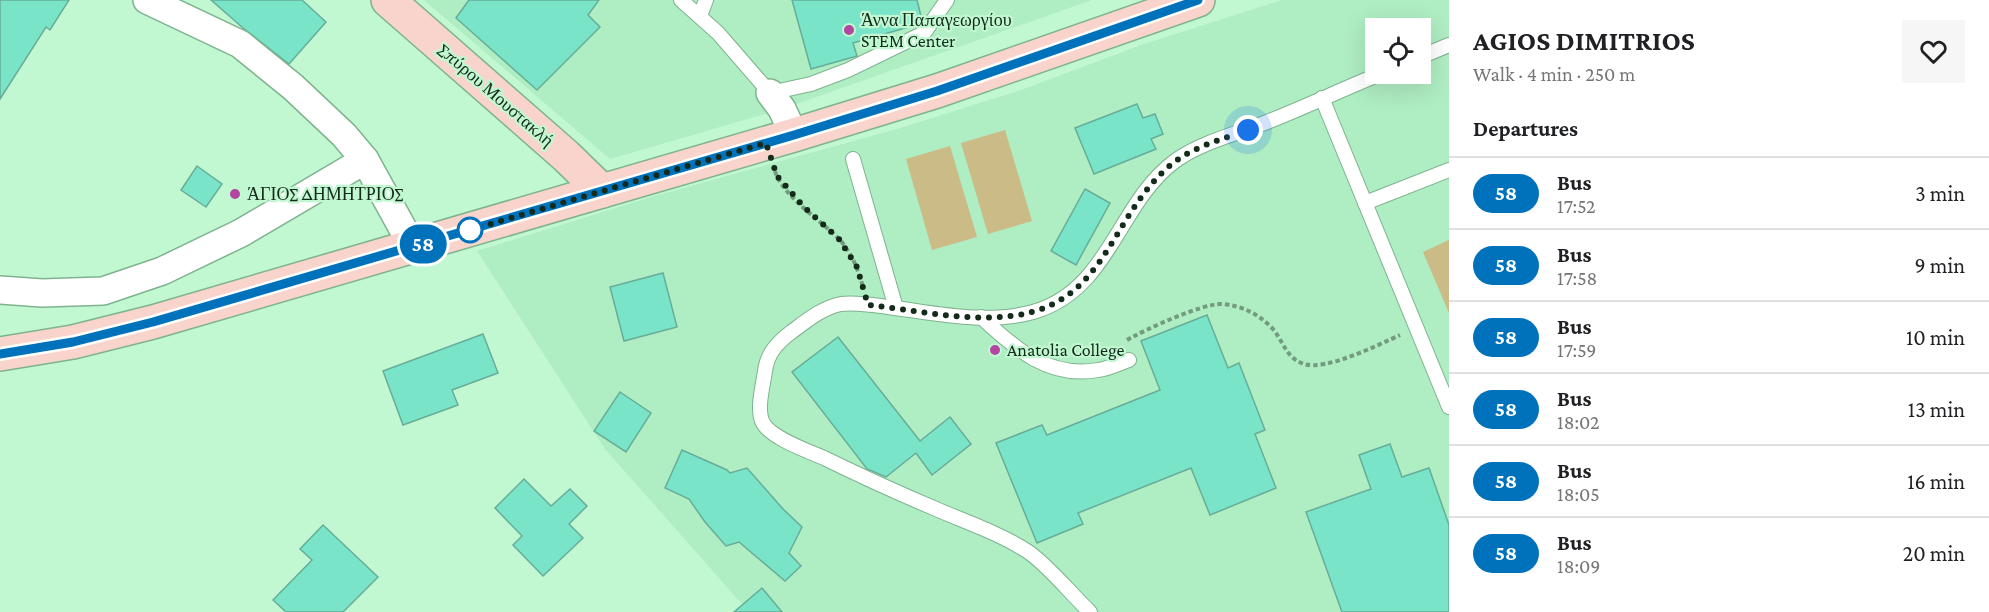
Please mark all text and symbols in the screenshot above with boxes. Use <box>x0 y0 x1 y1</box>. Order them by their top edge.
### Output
place label: Άννα Παπαγεωργίου STEM Center <box>861 10 1012 51</box>
map controls <box>1365 18 1431 84</box>
button: locate <box>1365 18 1431 84</box>
button: heart <box>1902 20 1965 83</box>
marker: Άννα Παπαγεωργίου STEM Center <box>842 23 856 37</box>
text: AGIOS DIMITRIOS <box>1473 25 1695 56</box>
street label: Σπύρου Μουστακλή <box>434 39 558 151</box>
text: Walk · 4 min · 250 m <box>1473 63 1635 85</box>
your location <box>1233 115 1263 145</box>
text: Departures <box>1473 116 1578 141</box>
text: Bus <box>1557 170 1591 195</box>
text: 58 <box>1495 181 1517 205</box>
text: 3 min <box>1915 181 1965 206</box>
place label: ΆΓΙΟΣ ΔΗΜΗΤΡΙΟΣ <box>247 184 404 204</box>
marker: ΆΓΙΟΣ ΔΗΜΗΤΡΙΟΣ <box>228 187 242 201</box>
text: 17:52 <box>1557 195 1596 217</box>
unlabelled marker <box>457 217 483 243</box>
line badge: 58 <box>396 224 450 264</box>
text: 58 <box>412 232 434 256</box>
text: Bus <box>1557 242 1591 267</box>
text: 58 <box>1495 253 1517 277</box>
text: 9 min <box>1914 253 1965 278</box>
text: 17:58 <box>1557 267 1597 289</box>
text: Bus <box>1557 314 1591 339</box>
text: 58 <box>1495 325 1517 349</box>
text: 10 min <box>1906 325 1965 350</box>
text: 17:59 <box>1557 339 1596 361</box>
place label: Anatolia College <box>1007 340 1125 360</box>
marker: Anatolia College <box>988 343 1002 357</box>
text: Bus <box>1557 386 1591 411</box>
text: 58 <box>1495 397 1517 421</box>
text: 13 min <box>1908 397 1965 422</box>
text: 18:02 <box>1557 411 1600 433</box>
text: Bus <box>1557 458 1591 483</box>
text: 58 <box>1495 469 1517 493</box>
text: 16 min <box>1907 469 1965 494</box>
text: 18:05 <box>1557 483 1600 505</box>
text: Bus <box>1557 530 1591 555</box>
text: 58 <box>1495 541 1517 565</box>
text: 20 min <box>1903 541 1965 566</box>
text: 18:09 <box>1557 555 1600 577</box>

